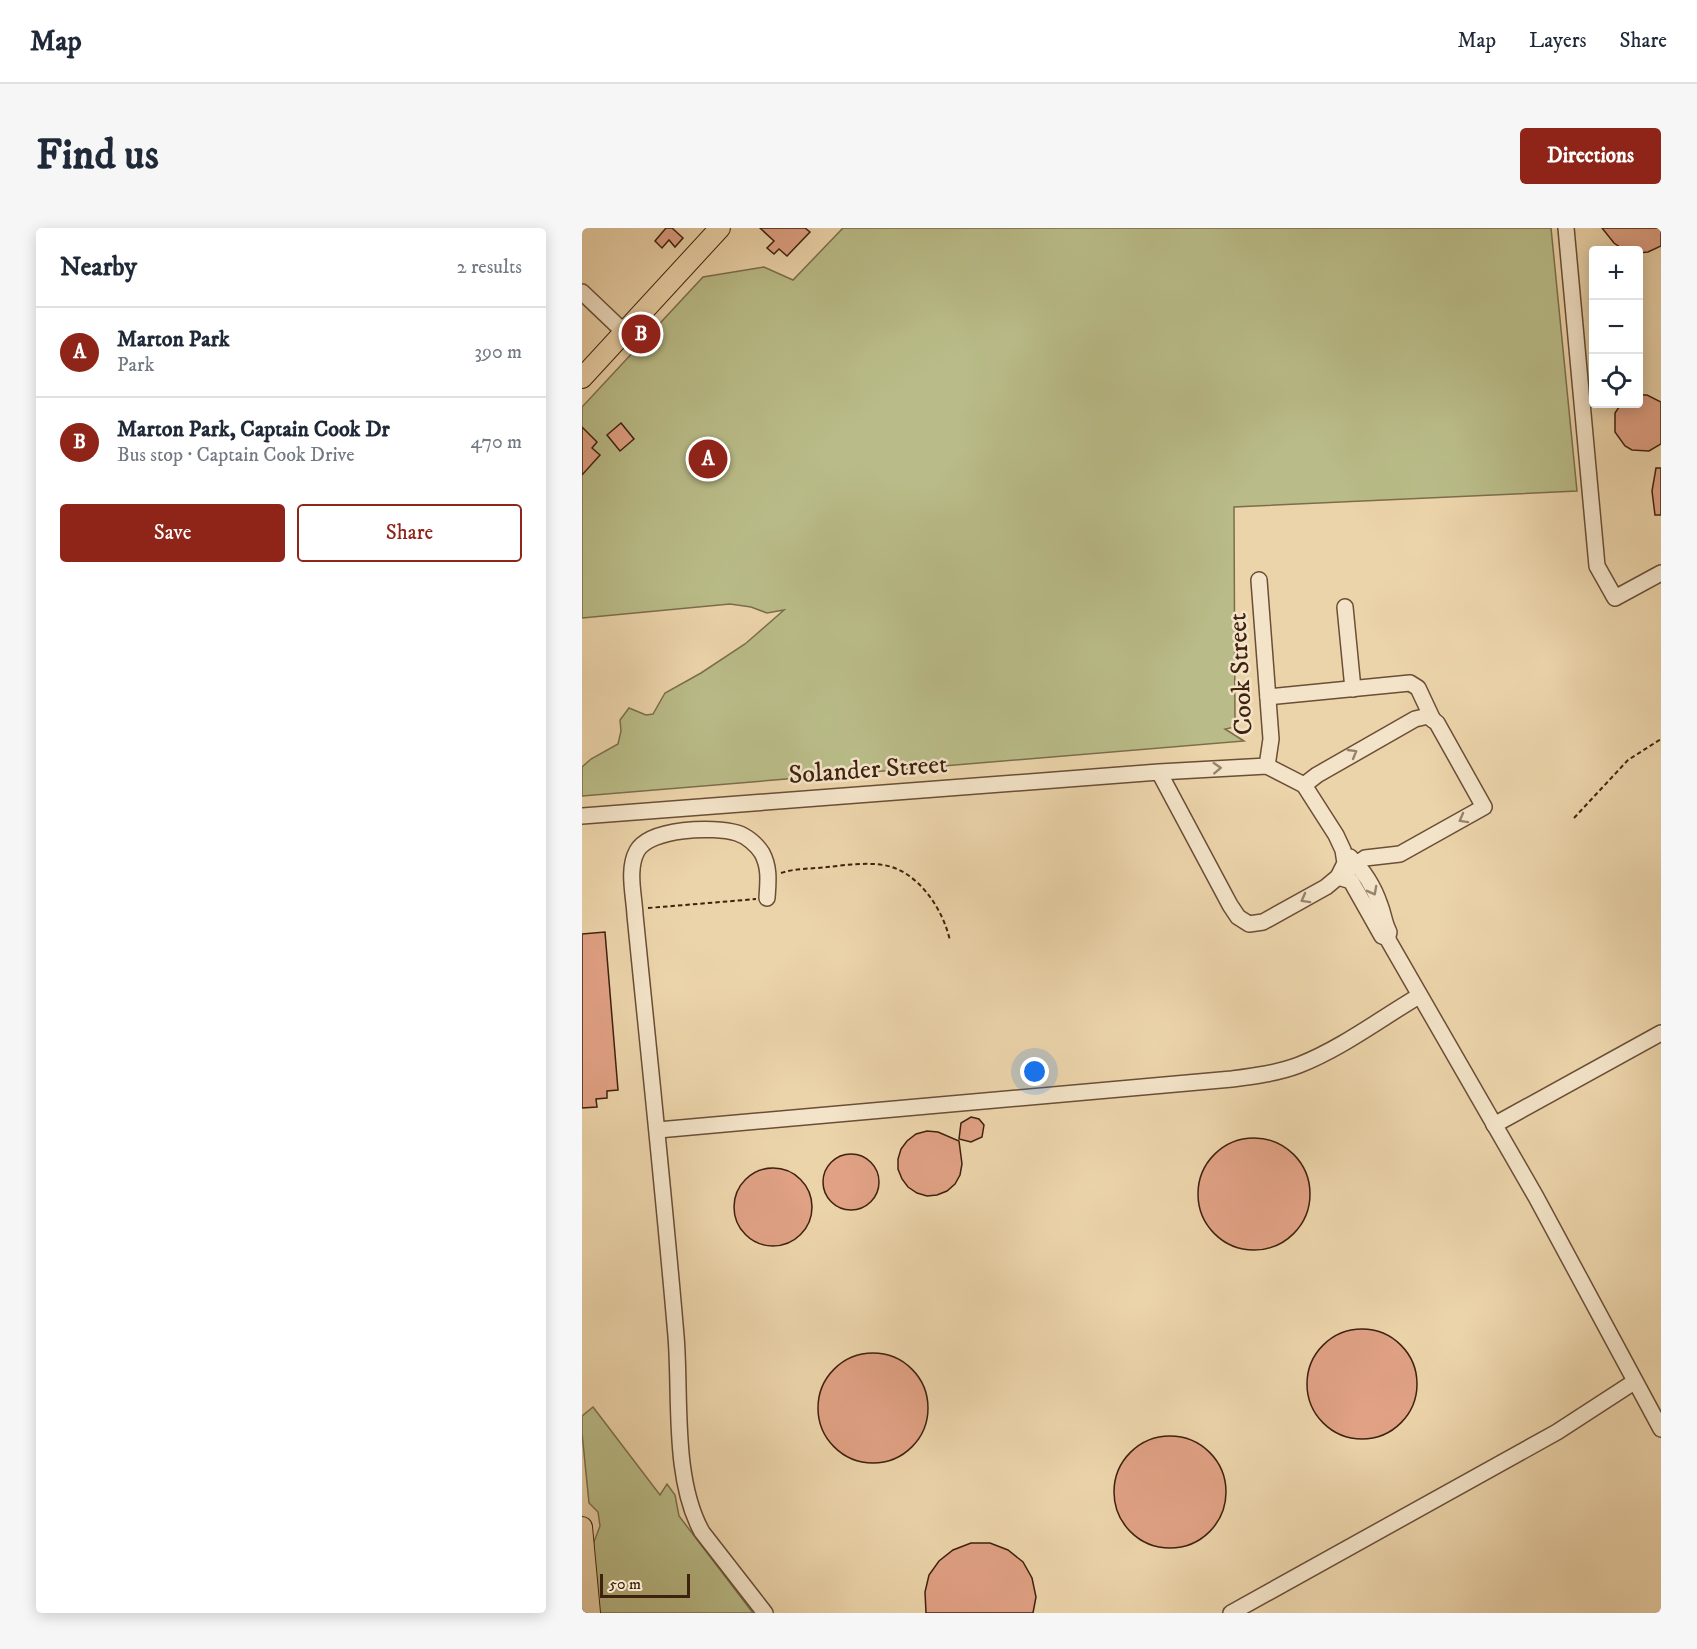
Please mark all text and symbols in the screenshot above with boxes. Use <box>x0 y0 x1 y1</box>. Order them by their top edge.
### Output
text: Map <box>30 24 82 59</box>
text: Map <box>1457 28 1496 54</box>
text: Layers <box>1529 28 1587 54</box>
text: Share <box>1620 28 1667 54</box>
button: Directions <box>1520 128 1661 184</box>
text: Find us <box>36 130 159 182</box>
map controls <box>1589 246 1643 408</box>
button: + <box>1589 246 1643 300</box>
text: Nearby <box>60 251 137 284</box>
text: 2 results <box>457 255 522 280</box>
button: − <box>1589 300 1643 354</box>
pin: B <box>622 312 660 356</box>
text: Marton Park <box>117 326 230 353</box>
text: A <box>73 340 86 365</box>
text: 390 m <box>474 340 522 365</box>
text: Park <box>117 353 154 378</box>
button: locate <box>1589 354 1643 408</box>
text: Marton Park, Captain Cook Dr <box>117 416 390 443</box>
text: B <box>73 430 86 455</box>
text: 470 m <box>471 430 522 455</box>
pin: A <box>688 436 728 482</box>
text: Bus stop · Captain Cook Drive <box>117 443 355 468</box>
button: Save <box>60 504 285 562</box>
button: Share <box>297 504 522 562</box>
street label: Cook Street <box>1221 612 1261 736</box>
street label: Solander Street <box>788 748 948 792</box>
one-way arrow <box>1347 749 1357 761</box>
one-way arrow <box>1212 762 1221 775</box>
one-way arrow <box>1458 812 1469 823</box>
one-way arrow <box>1366 884 1377 895</box>
one-way arrow <box>1300 892 1311 903</box>
your location <box>1020 1057 1049 1086</box>
scale bar <box>600 1571 690 1598</box>
text: 50 m <box>609 1574 641 1594</box>

